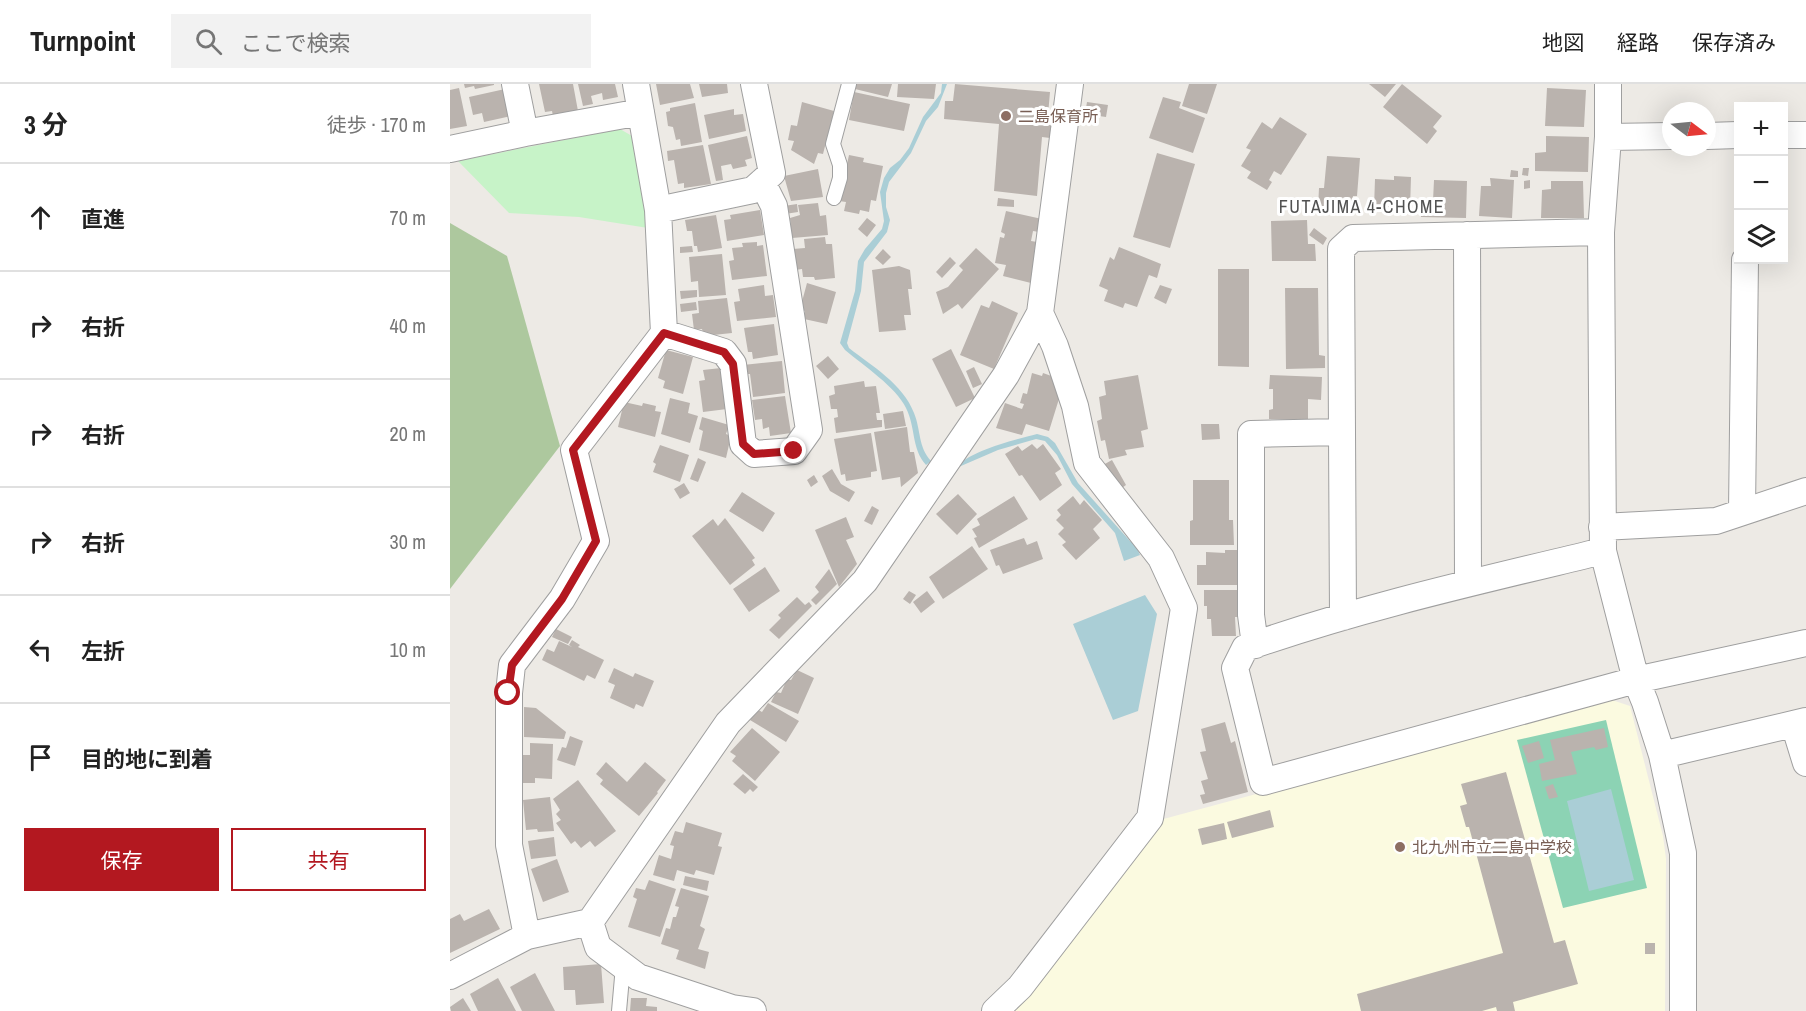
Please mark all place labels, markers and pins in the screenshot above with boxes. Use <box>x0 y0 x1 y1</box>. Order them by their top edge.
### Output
place label: 二島保育所 <box>1018 105 1098 127</box>
marker: 二島保育所 <box>999 109 1013 123</box>
place label: 北九州市立二島中学校 <box>1412 836 1572 858</box>
marker: 北九州市立二島中学校 <box>1393 840 1407 854</box>

